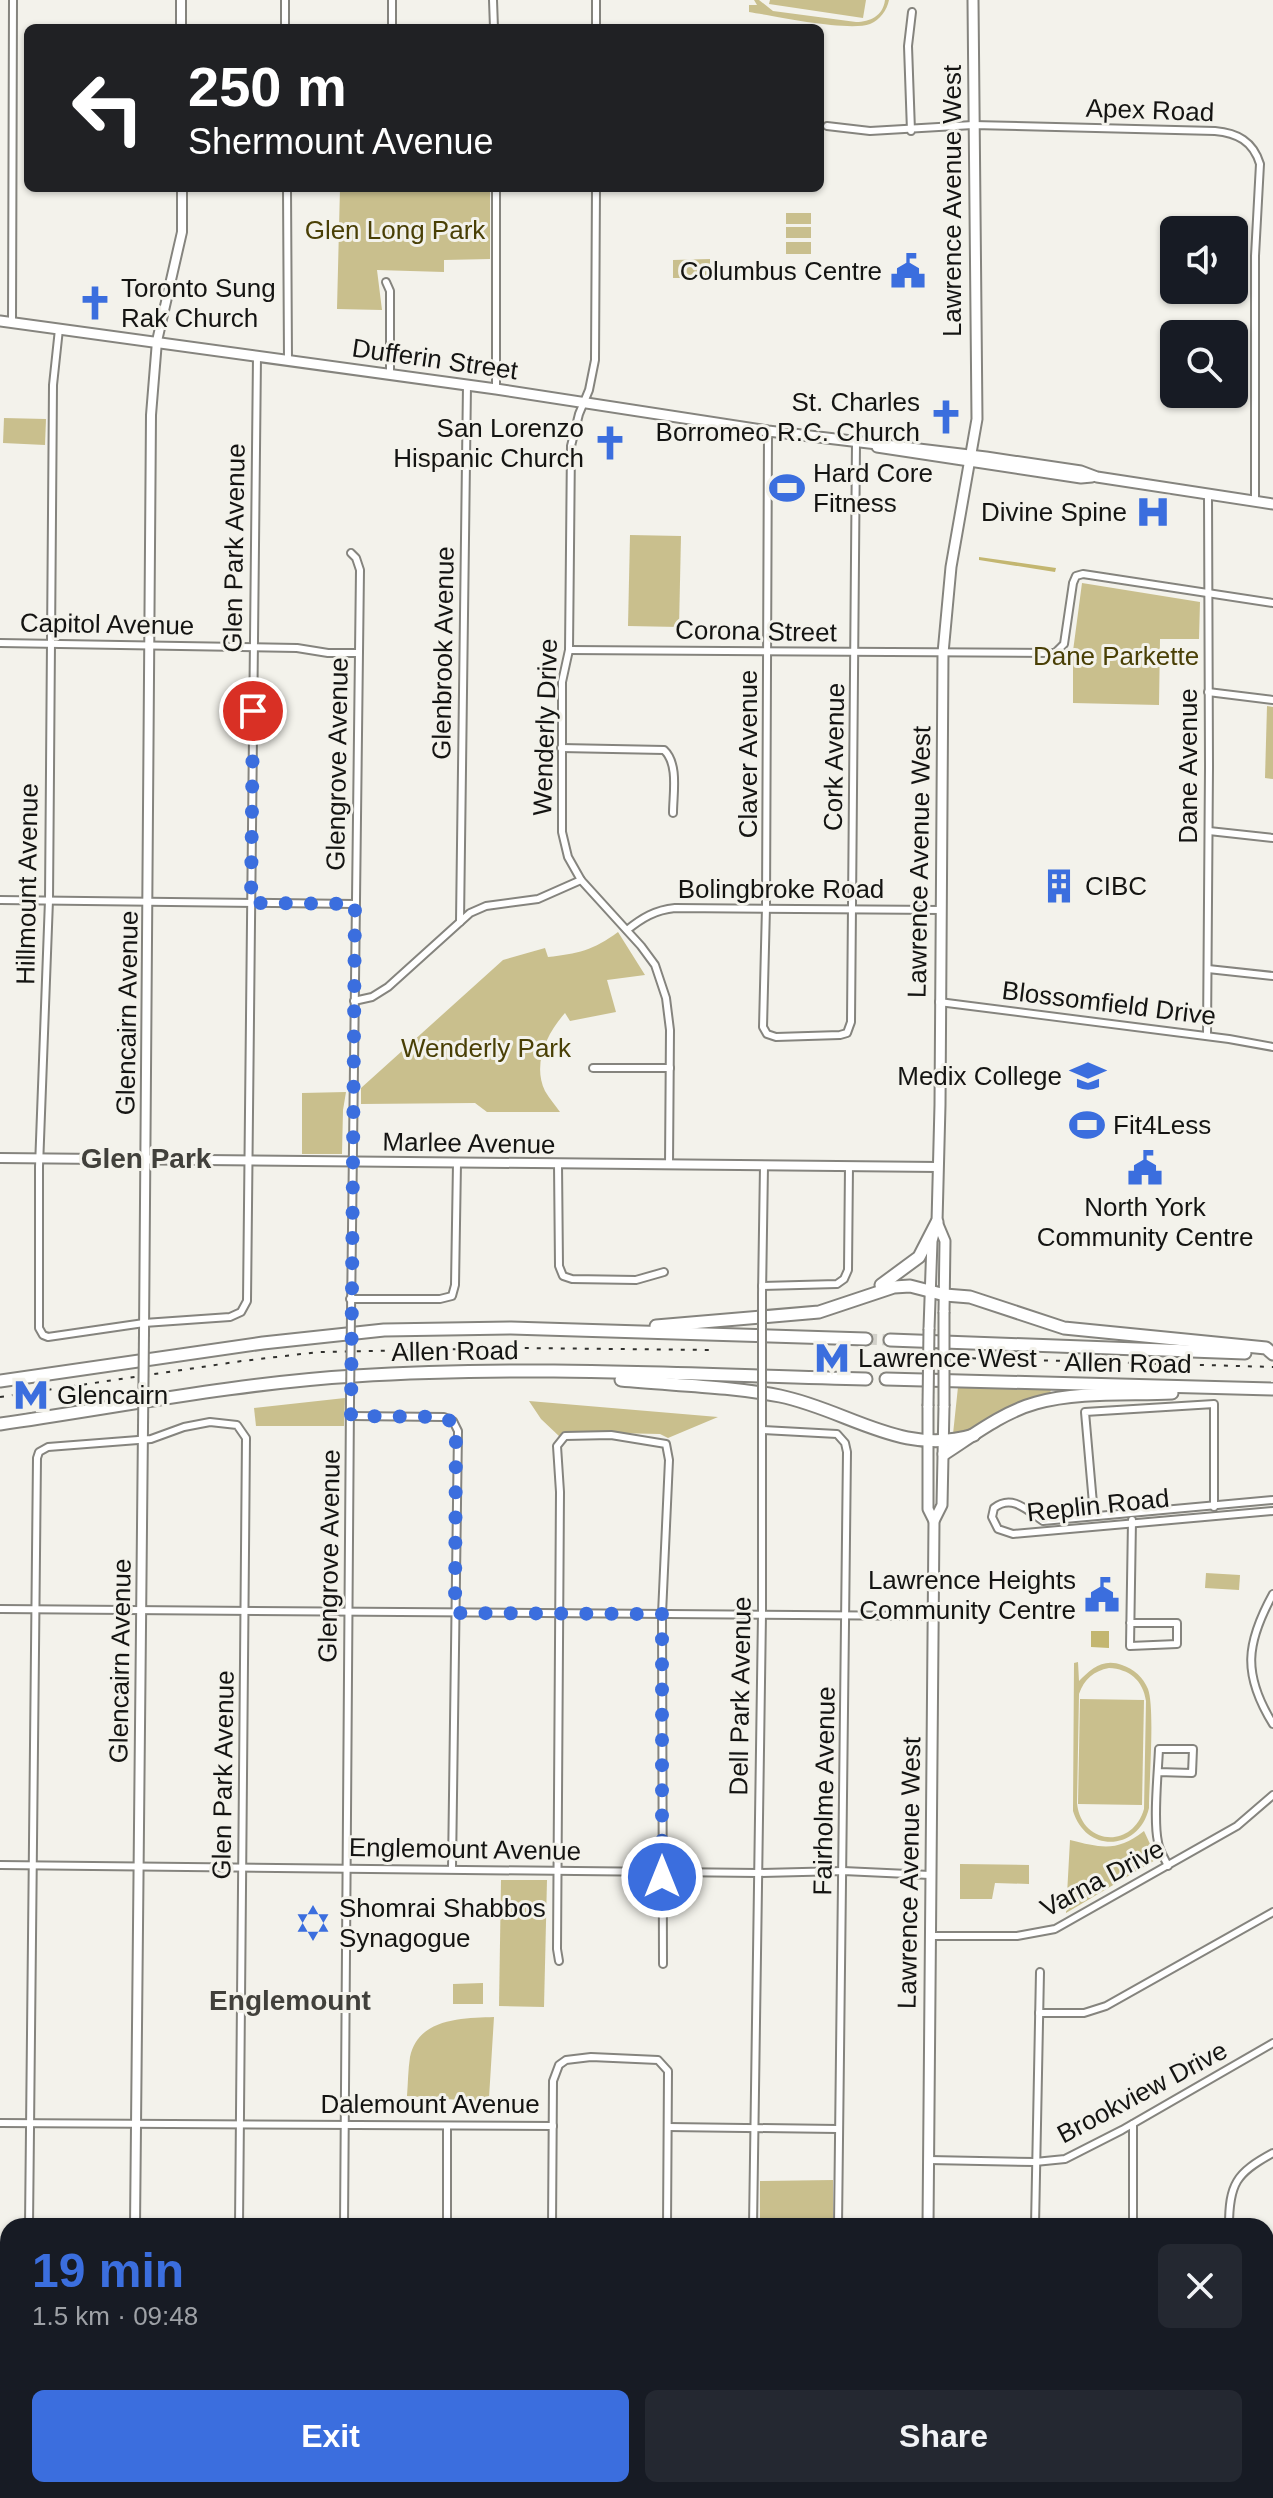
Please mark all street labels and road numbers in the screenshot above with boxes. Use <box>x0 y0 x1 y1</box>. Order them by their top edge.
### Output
street label: Lawrence Avenue West <box>937 64 967 337</box>
street label: Apex Road <box>1085 93 1215 127</box>
street label: Dufferin Street <box>350 333 521 386</box>
street label: Glen Park Avenue <box>217 443 251 653</box>
street label: Glenbrook Avenue <box>426 546 460 760</box>
street label: Capitol Avenue <box>20 607 194 641</box>
street label: Corona Street <box>675 615 838 647</box>
street label: Wenderly Drive <box>527 638 563 816</box>
street label: Glengrove Avenue <box>320 657 354 871</box>
street label: Claver Avenue <box>733 670 763 838</box>
street label: Cork Avenue <box>818 683 850 831</box>
street label: Dane Avenue <box>1173 688 1203 844</box>
street label: Lawrence Avenue West <box>902 725 936 998</box>
street label: Hillmount Avenue <box>10 783 44 985</box>
street label: Bolingbroke Road <box>678 874 884 904</box>
street label: Glencairn Avenue <box>110 910 144 1116</box>
street label: Blossomfield Drive <box>1000 975 1218 1031</box>
street label: Marlee Avenue <box>382 1126 556 1160</box>
street label: Allen Road <box>391 1335 519 1367</box>
street label: Allen Road <box>1064 1347 1192 1379</box>
street label: Glengrove Avenue <box>312 1449 346 1663</box>
street label: Replin Road <box>1025 1483 1171 1527</box>
street label: Glencairn Avenue <box>103 1558 137 1764</box>
street label: Dell Park Avenue <box>723 1596 757 1796</box>
street label: Glen Park Avenue <box>206 1670 240 1880</box>
street label: Fairholme Avenue <box>807 1686 841 1896</box>
street label: Lawrence Avenue West <box>892 1736 926 2009</box>
street label: Englemount Avenue <box>349 1832 581 1866</box>
street label: Varna Drive <box>1035 1833 1169 1923</box>
street label: Brookview Drive <box>1052 2035 1232 2149</box>
street label: Dalemount Avenue <box>320 2089 540 2119</box>

